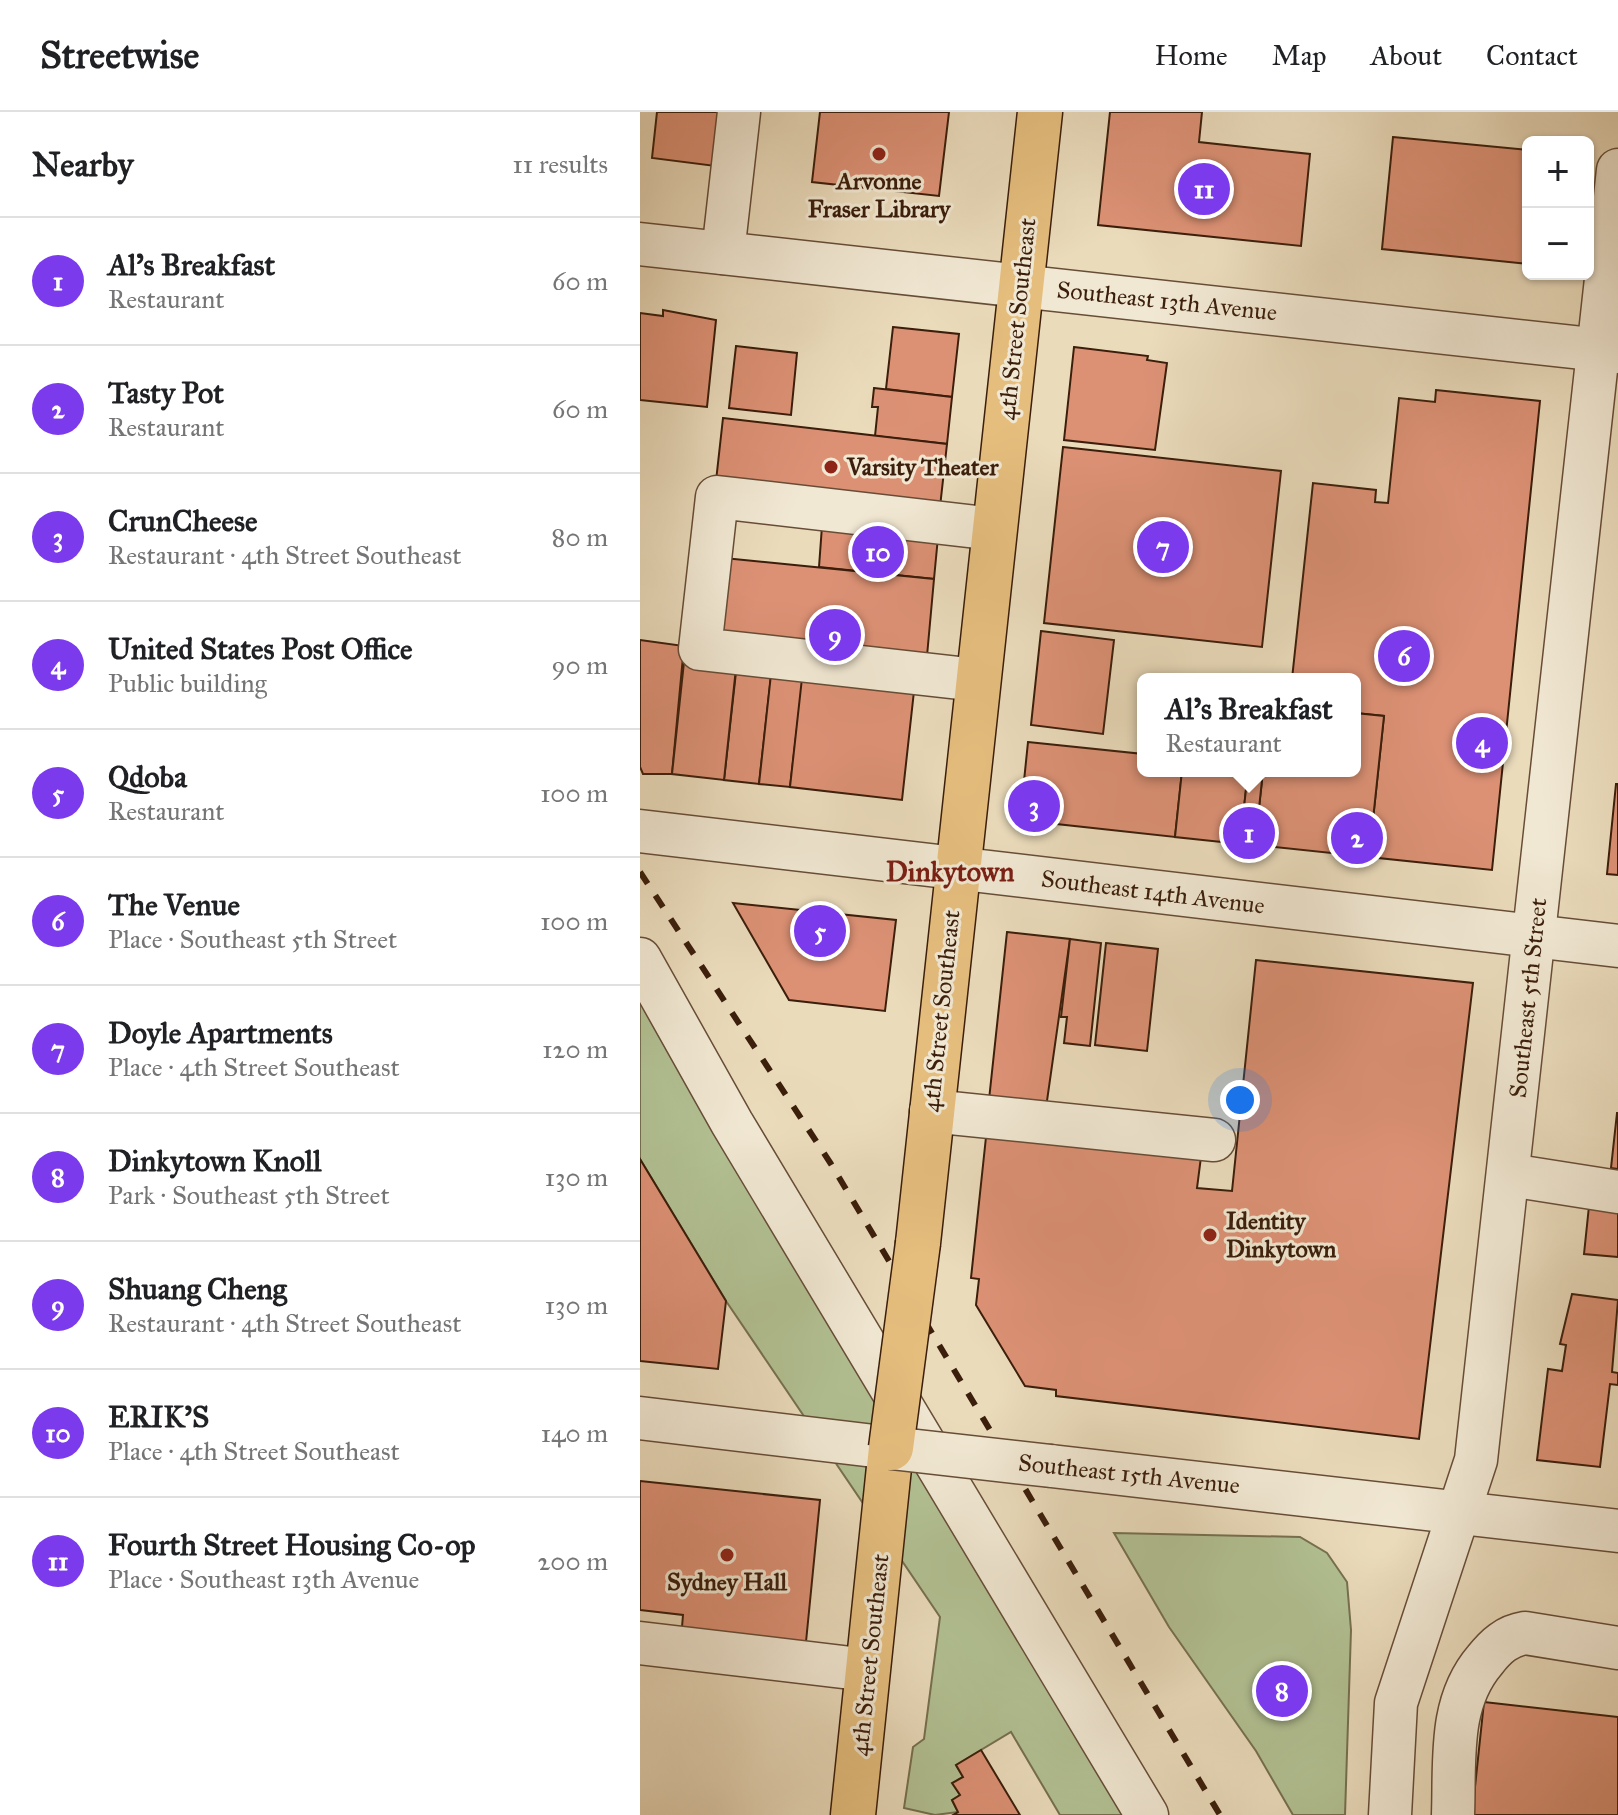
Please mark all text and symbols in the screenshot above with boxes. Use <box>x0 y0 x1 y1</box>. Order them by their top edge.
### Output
text: Streetwise <box>40 32 199 78</box>
text: Home <box>1155 38 1228 73</box>
text: Map <box>1272 38 1326 73</box>
text: About <box>1370 38 1442 73</box>
text: Contact <box>1486 38 1578 73</box>
map controls <box>1522 136 1594 280</box>
button: + <box>1522 136 1594 208</box>
text: Nearby <box>32 144 134 185</box>
marker: Arvonne Fraser Library <box>870 145 888 163</box>
text: 11 results <box>513 148 608 180</box>
pin: 11 <box>1178 159 1230 219</box>
place label: Arvonne Fraser Library <box>808 166 952 224</box>
button: − <box>1522 208 1594 280</box>
street label: 4th Street Southeast <box>991 216 1043 422</box>
text: Al's Breakfast <box>108 247 275 283</box>
text: 1 <box>53 265 63 297</box>
text: 60 m <box>552 265 608 297</box>
street label: Southeast 13th Avenue <box>1055 275 1279 327</box>
text: Restaurant <box>108 283 224 315</box>
text: Tasty Pot <box>108 375 224 411</box>
text: 2 <box>52 393 64 425</box>
text: 60 m <box>552 393 608 425</box>
text: Restaurant <box>108 411 224 443</box>
place label: Varsity Theater <box>846 452 999 482</box>
marker: Varsity Theater <box>822 458 840 476</box>
text: CrunCheese <box>108 503 258 539</box>
pin: 7 <box>1137 517 1189 577</box>
text: 3 <box>53 521 63 553</box>
text: 80 m <box>552 521 608 553</box>
pin: 10 <box>852 522 904 582</box>
text: Restaurant · 4th Street Southeast <box>108 539 461 571</box>
pin: 9 <box>809 605 861 665</box>
pin: 6 <box>1378 626 1430 686</box>
text: United States Post Office <box>108 631 413 667</box>
text: 4 <box>51 649 65 681</box>
text: 90 m <box>551 649 608 681</box>
text: Public building <box>108 667 267 699</box>
popup <box>1137 673 1361 777</box>
text: Al's Breakfast <box>1165 691 1333 727</box>
pin: 4 <box>1456 713 1508 773</box>
text: Restaurant <box>1165 727 1282 759</box>
text: Qdoba <box>108 759 187 795</box>
pin: 3 <box>1008 776 1060 836</box>
text: 5 <box>52 777 64 809</box>
text: 100 m <box>540 777 608 809</box>
text: Restaurant <box>108 795 224 827</box>
pin: 1 <box>1223 803 1275 863</box>
pin: 2 <box>1331 808 1383 868</box>
district label: Dinkytown <box>886 854 1014 889</box>
street label: Southeast 14th Avenue <box>1039 863 1267 921</box>
text: The Venue <box>108 887 240 923</box>
street label: Southeast 5th Street <box>1503 896 1553 1100</box>
pin: 5 <box>794 901 846 961</box>
text: 6 <box>51 905 65 937</box>
text: 100 m <box>540 905 608 937</box>
street label: 4th Street Southeast <box>915 908 967 1114</box>
text: Place · Southeast 5th Street <box>108 923 397 955</box>
text: Doyle Apartments <box>108 1015 333 1051</box>
text: 7 <box>51 1033 65 1065</box>
text: 120 m <box>542 1033 608 1065</box>
text: Place · 4th Street Southeast <box>108 1051 400 1083</box>
your location <box>1220 1080 1260 1120</box>
text: Dinkytown Knoll <box>108 1143 321 1179</box>
text: 8 <box>51 1161 65 1193</box>
text: 130 m <box>545 1161 608 1193</box>
text: Park · Southeast 5th Street <box>108 1179 390 1211</box>
place label: Identity Dinkytown <box>1226 1206 1336 1264</box>
marker: Identity Dinkytown <box>1201 1226 1219 1244</box>
text: Shuang Cheng <box>108 1271 287 1307</box>
text: 9 <box>51 1289 65 1321</box>
text: 130 m <box>545 1289 608 1321</box>
text: Restaurant · 4th Street Southeast <box>108 1307 461 1339</box>
text: ERIK'S <box>108 1399 209 1435</box>
text: 10 <box>45 1417 71 1449</box>
text: 140 m <box>541 1417 608 1449</box>
text: Place · 4th Street Southeast <box>108 1435 400 1467</box>
street label: Southeast 15th Avenue <box>1017 1447 1241 1501</box>
text: Fourth Street Housing Co-op <box>108 1527 476 1563</box>
text: 11 <box>48 1545 68 1577</box>
text: 200 m <box>537 1545 608 1577</box>
marker: Sydney Hall <box>718 1546 736 1564</box>
street label: 4th Street Southeast <box>844 1552 896 1758</box>
text: Place · Southeast 13th Avenue <box>108 1563 419 1595</box>
place label: Sydney Hall <box>667 1567 787 1597</box>
pin: 8 <box>1256 1661 1308 1721</box>

